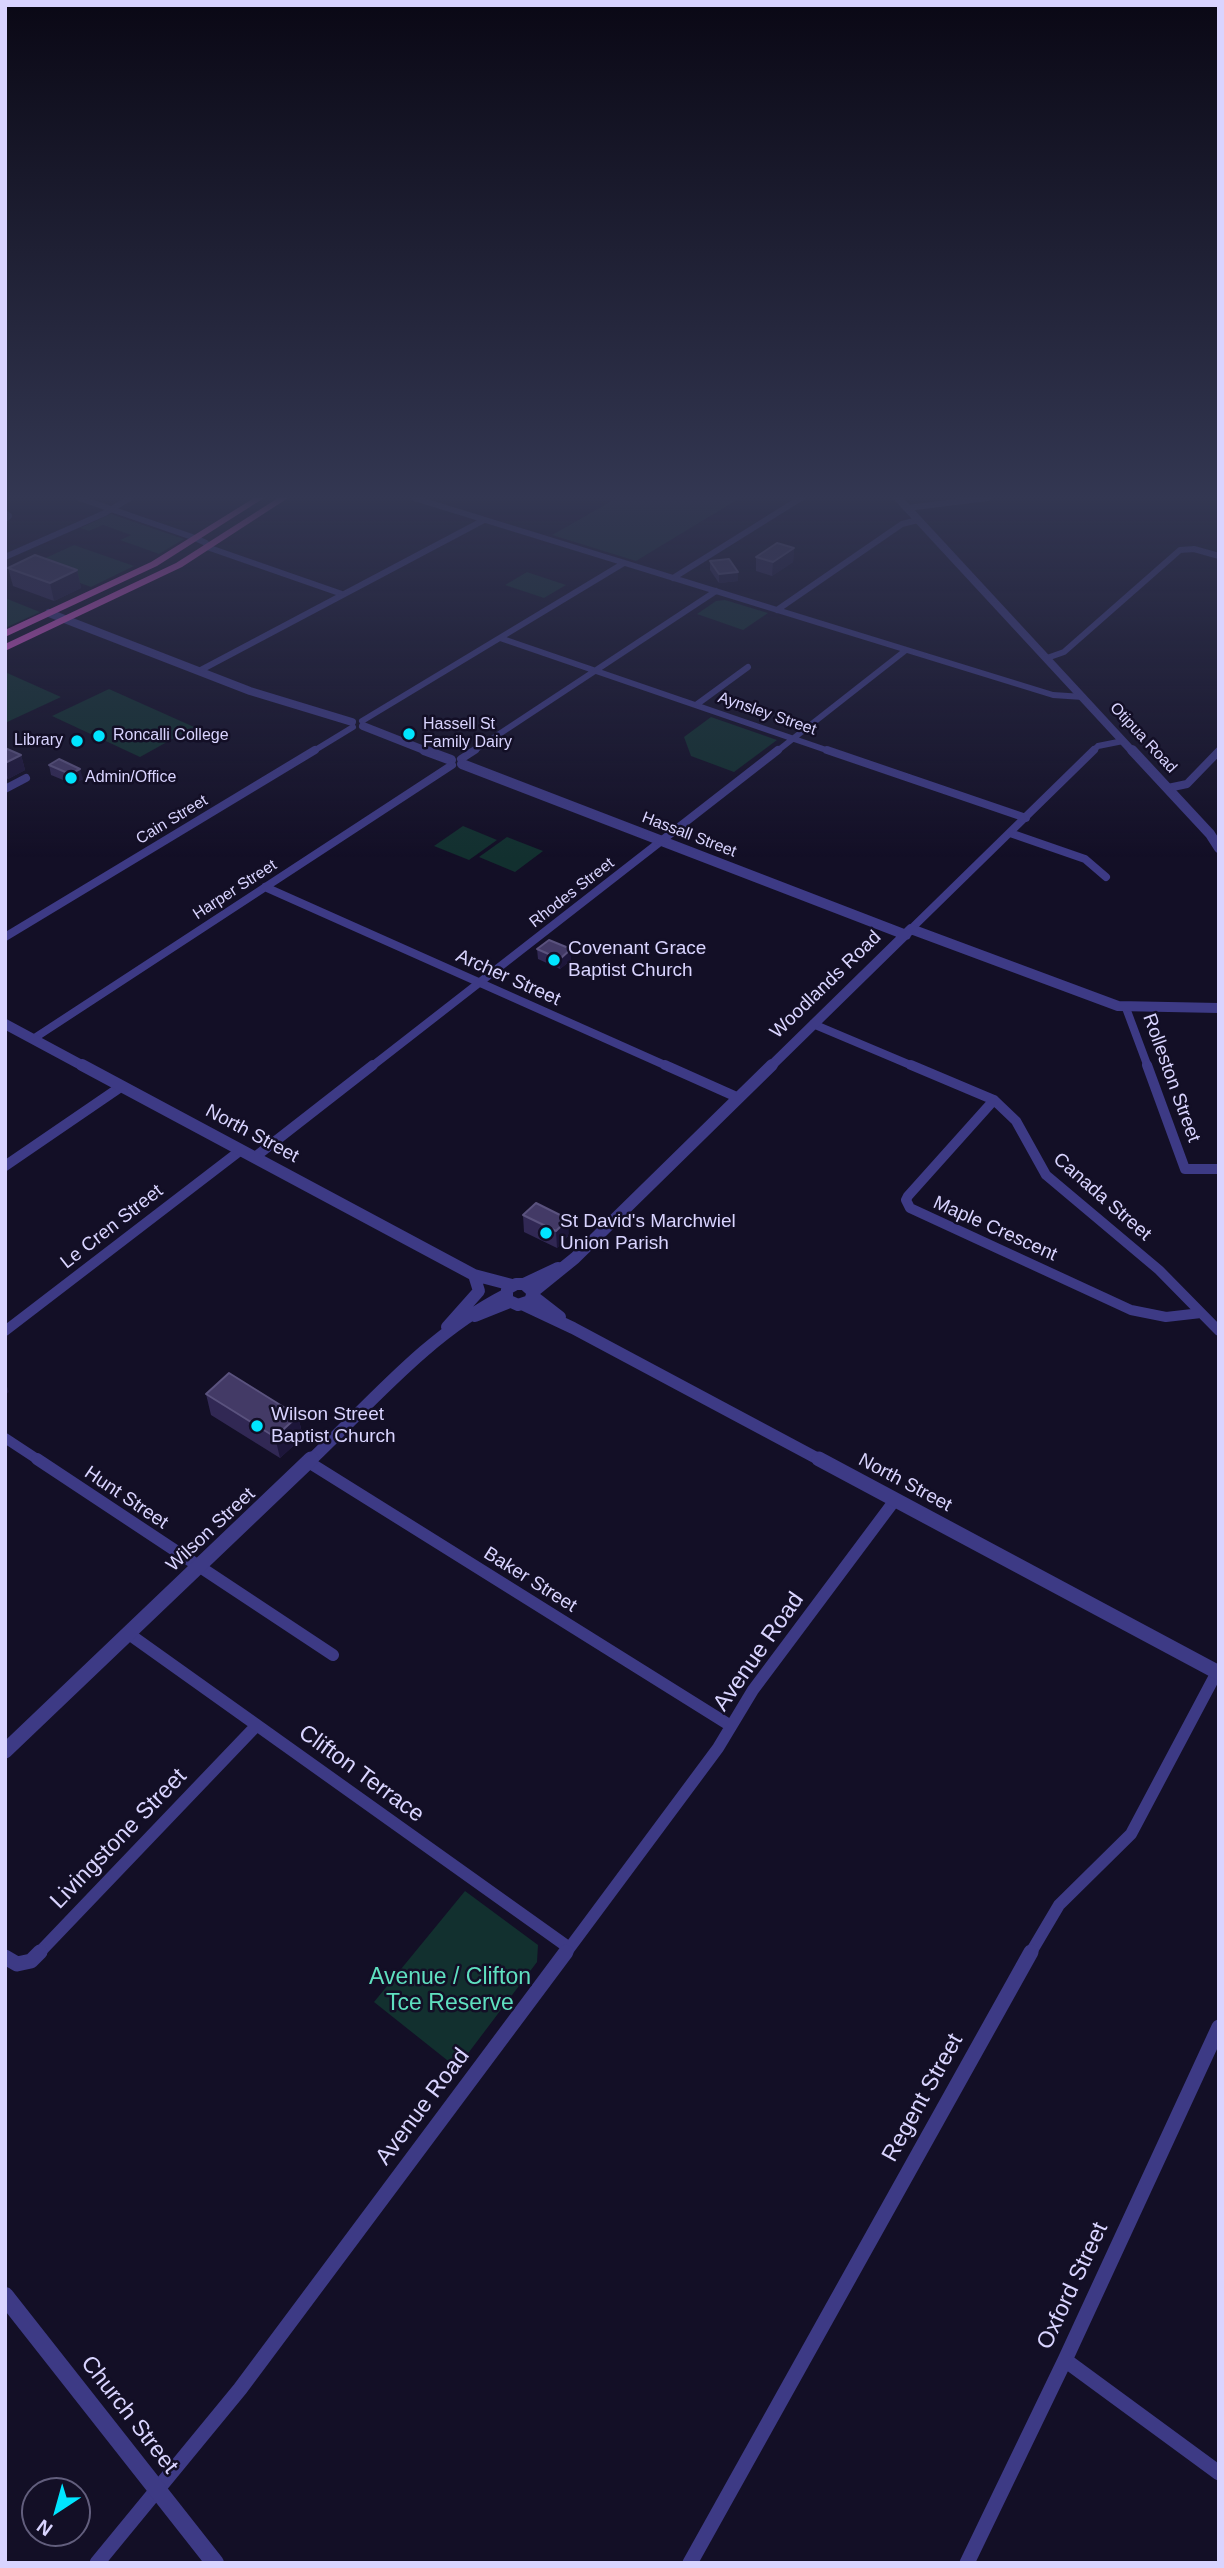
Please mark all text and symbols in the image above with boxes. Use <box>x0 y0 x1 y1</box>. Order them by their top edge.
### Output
street label: Aynsley Street <box>715 688 819 740</box>
street label: Otipua Road <box>1105 699 1181 777</box>
place label: Hassell St Family Dairy <box>423 715 512 753</box>
place label: Roncalli College <box>113 726 229 746</box>
marker: Hassell St Family Dairy <box>401 726 417 742</box>
marker: Roncalli College <box>91 728 107 744</box>
place label: Library <box>14 731 63 751</box>
marker: Library <box>69 733 85 749</box>
place label: Admin/Office <box>85 768 176 788</box>
marker: Admin/Office <box>63 770 79 786</box>
street label: Cain Street <box>133 791 211 849</box>
street label: Hassall Street <box>639 808 739 862</box>
street label: Rhodes Street <box>526 854 618 932</box>
street label: Harper Street <box>189 856 281 924</box>
street label: Woodlands Road <box>766 926 886 1044</box>
place label: Covenant Grace Baptist Church <box>568 938 706 982</box>
street label: Archer Street <box>452 945 564 1011</box>
marker: Covenant Grace Baptist Church <box>546 952 562 968</box>
street label: Rolleston Street <box>1137 1011 1205 1145</box>
street label: North Street <box>201 1100 303 1168</box>
street label: Canada Street <box>1048 1148 1156 1246</box>
street label: Le Cren Street <box>56 1180 168 1274</box>
street label: Maple Crescent <box>930 1192 1060 1266</box>
place label: St David's Marchwiel Union Parish <box>560 1211 736 1255</box>
marker: St David's Marchwiel Union Parish <box>538 1225 554 1241</box>
place label: Wilson Street Baptist Church <box>271 1404 396 1448</box>
marker: Wilson Street Baptist Church <box>249 1418 265 1434</box>
street label: North Street <box>854 1449 956 1517</box>
street label: Hunt Street <box>80 1462 172 1534</box>
street label: Wilson Street <box>162 1483 260 1577</box>
street label: Baker Street <box>479 1542 581 1618</box>
street label: Avenue Road <box>708 1587 810 1717</box>
street label: Clifton Terrace <box>293 1719 429 1829</box>
street label: Livingstone Street <box>45 1763 193 1915</box>
park label: Avenue / Clifton Tce Reserve <box>369 1964 531 2018</box>
street label: Regent Street <box>877 2029 969 2167</box>
street label: Avenue Road <box>370 2043 476 2171</box>
street label: Oxford Street <box>1032 2218 1114 2354</box>
street label: Church Street <box>74 2351 184 2479</box>
north arrow <box>21 2477 91 2547</box>
text: N <box>33 2515 56 2540</box>

